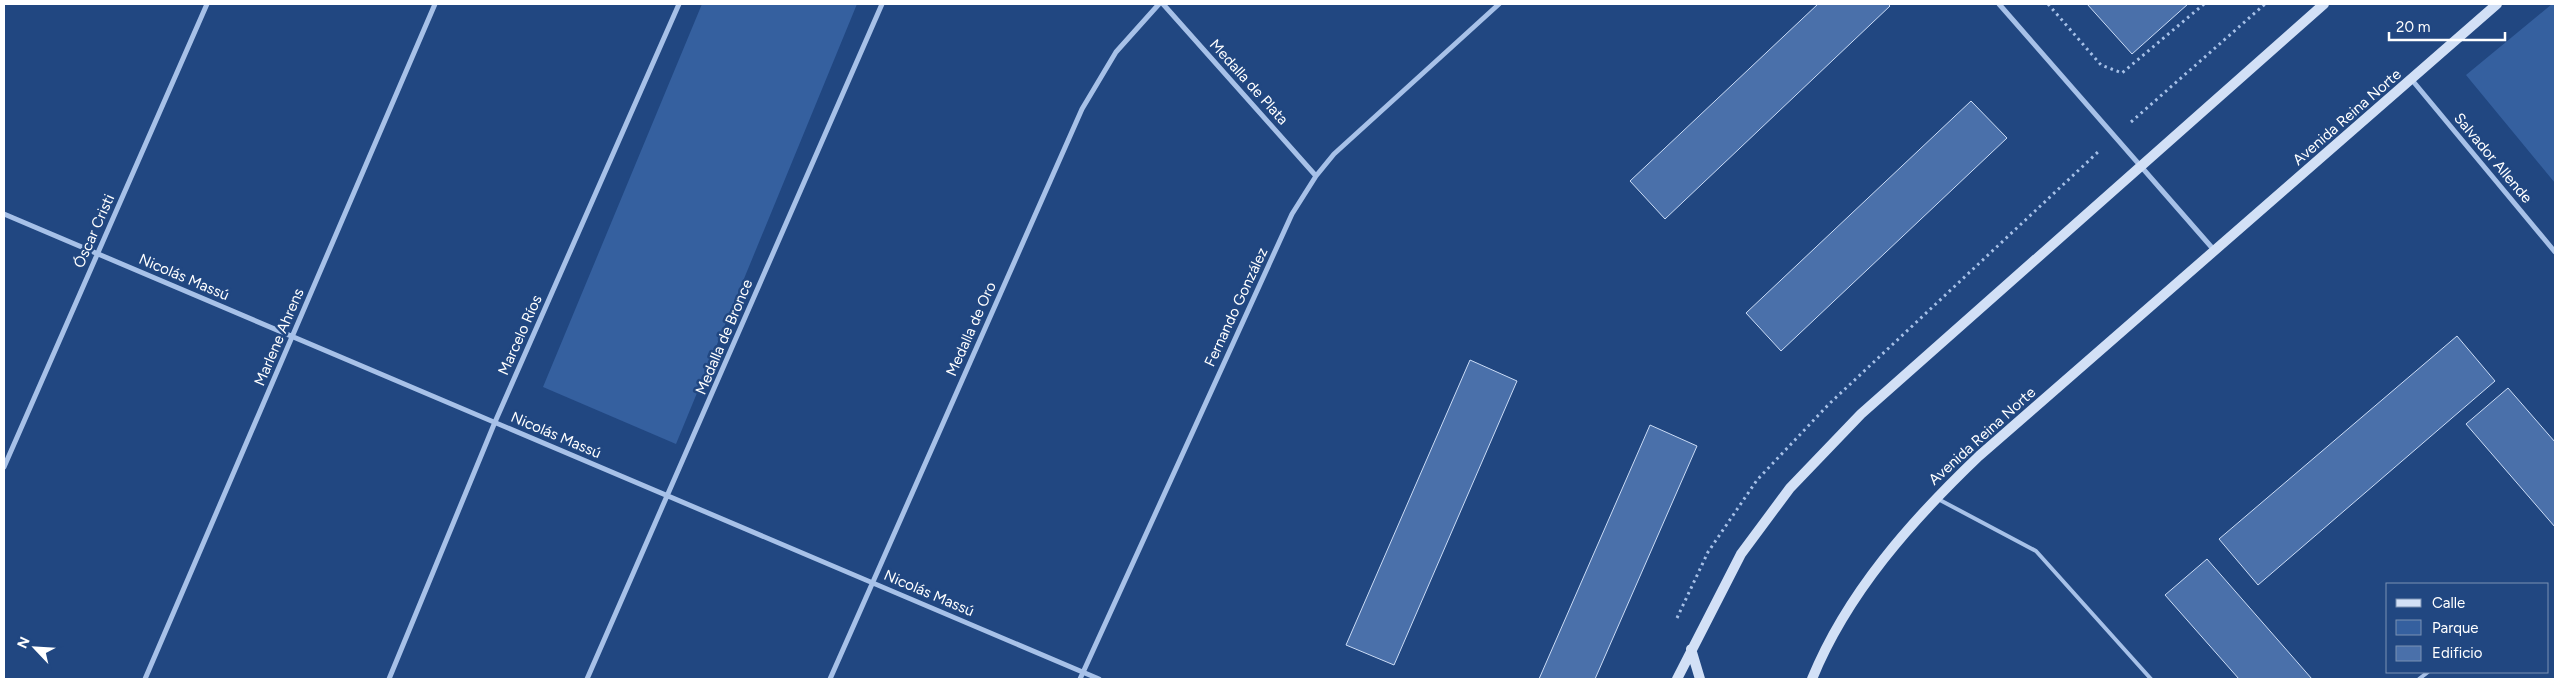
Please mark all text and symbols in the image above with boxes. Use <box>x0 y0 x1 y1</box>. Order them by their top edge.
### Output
scale bar <box>2389 10 2505 42</box>
text: 20 m <box>2396 18 2430 36</box>
street label: Medalla de Plata <box>1206 36 1292 128</box>
street label: Avenida Reina Norte <box>2289 65 2405 169</box>
street label: Salvador Allende <box>2450 109 2536 207</box>
street label: Óscar Cristi <box>70 191 118 271</box>
street label: Fernando González <box>1201 245 1271 369</box>
street label: Nicolás Massú <box>136 250 232 304</box>
street label: Medalla de Bronce <box>692 277 756 397</box>
street label: Medalla de Oro <box>942 279 1000 379</box>
street label: Marlene Ahrens <box>250 285 308 389</box>
street label: Marcelo Ríos <box>494 292 546 378</box>
street label: Avenida Reina Norte <box>1925 383 2039 489</box>
street label: Nicolás Massú <box>508 408 604 462</box>
street label: Nicolás Massú <box>881 566 977 620</box>
legend <box>2386 583 2549 673</box>
text: Calle <box>2432 594 2465 612</box>
text: Parque <box>2432 619 2479 637</box>
north arrow <box>10 623 60 673</box>
text: N <box>14 634 34 651</box>
text: Edificio <box>2432 644 2483 662</box>

